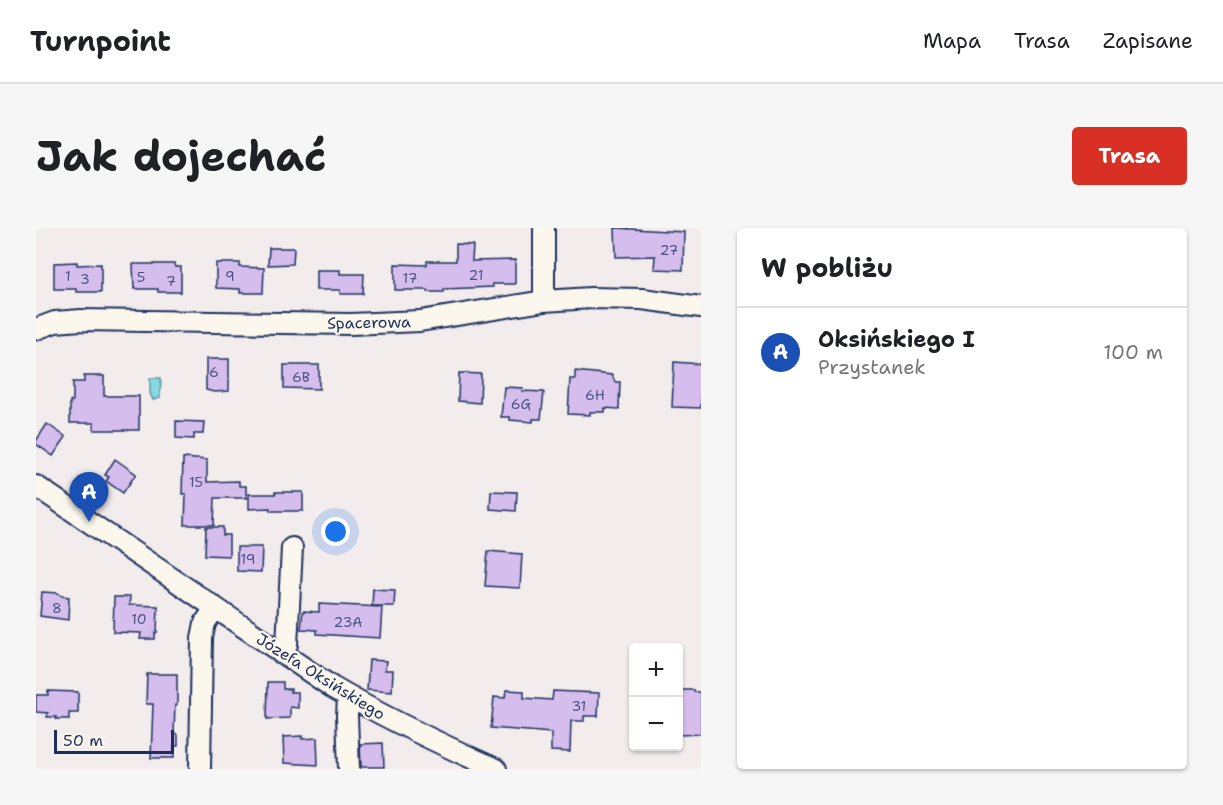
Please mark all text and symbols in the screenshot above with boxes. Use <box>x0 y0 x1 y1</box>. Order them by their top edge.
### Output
text: Turnpoint <box>30 22 171 60</box>
text: Mapa <box>923 27 981 55</box>
text: Trasa <box>1014 27 1070 55</box>
text: Zapisane <box>1103 27 1193 55</box>
button: Trasa <box>1072 127 1187 185</box>
text: Jak dojechać <box>36 128 326 184</box>
house number: 27 <box>660 241 678 259</box>
text: W pobliżu <box>761 250 893 285</box>
house number: 21 <box>469 266 483 284</box>
house number: 1 <box>65 267 71 285</box>
house number: 9 <box>225 267 235 285</box>
house number: 5 <box>137 268 145 286</box>
house number: 17 <box>403 269 417 287</box>
house number: 3 <box>80 270 90 288</box>
house number: 7 <box>166 272 176 290</box>
street label: Spacerowa <box>327 311 411 334</box>
text: Oksińskiego I <box>818 325 975 354</box>
text: A <box>773 339 788 365</box>
text: 100 m <box>1103 339 1163 365</box>
text: Przystanek <box>818 354 926 380</box>
house number: 6 <box>209 363 219 381</box>
house number: 6B <box>292 368 310 386</box>
house number: 6H <box>585 386 605 404</box>
house number: 6G <box>511 395 532 413</box>
pin: A <box>70 472 108 522</box>
house number: 15 <box>189 473 203 491</box>
your location <box>321 517 350 546</box>
house number: 19 <box>240 550 256 568</box>
house number: 8 <box>52 599 62 617</box>
house number: 10 <box>131 610 147 628</box>
house number: 23A <box>334 613 362 631</box>
street label: Józefa Oksińskiego <box>252 628 389 725</box>
map controls <box>629 643 683 751</box>
button: + <box>629 643 683 697</box>
house number: 31 <box>572 697 586 715</box>
button: − <box>629 697 683 751</box>
scale bar <box>54 727 174 754</box>
text: 50 m <box>63 730 103 751</box>

